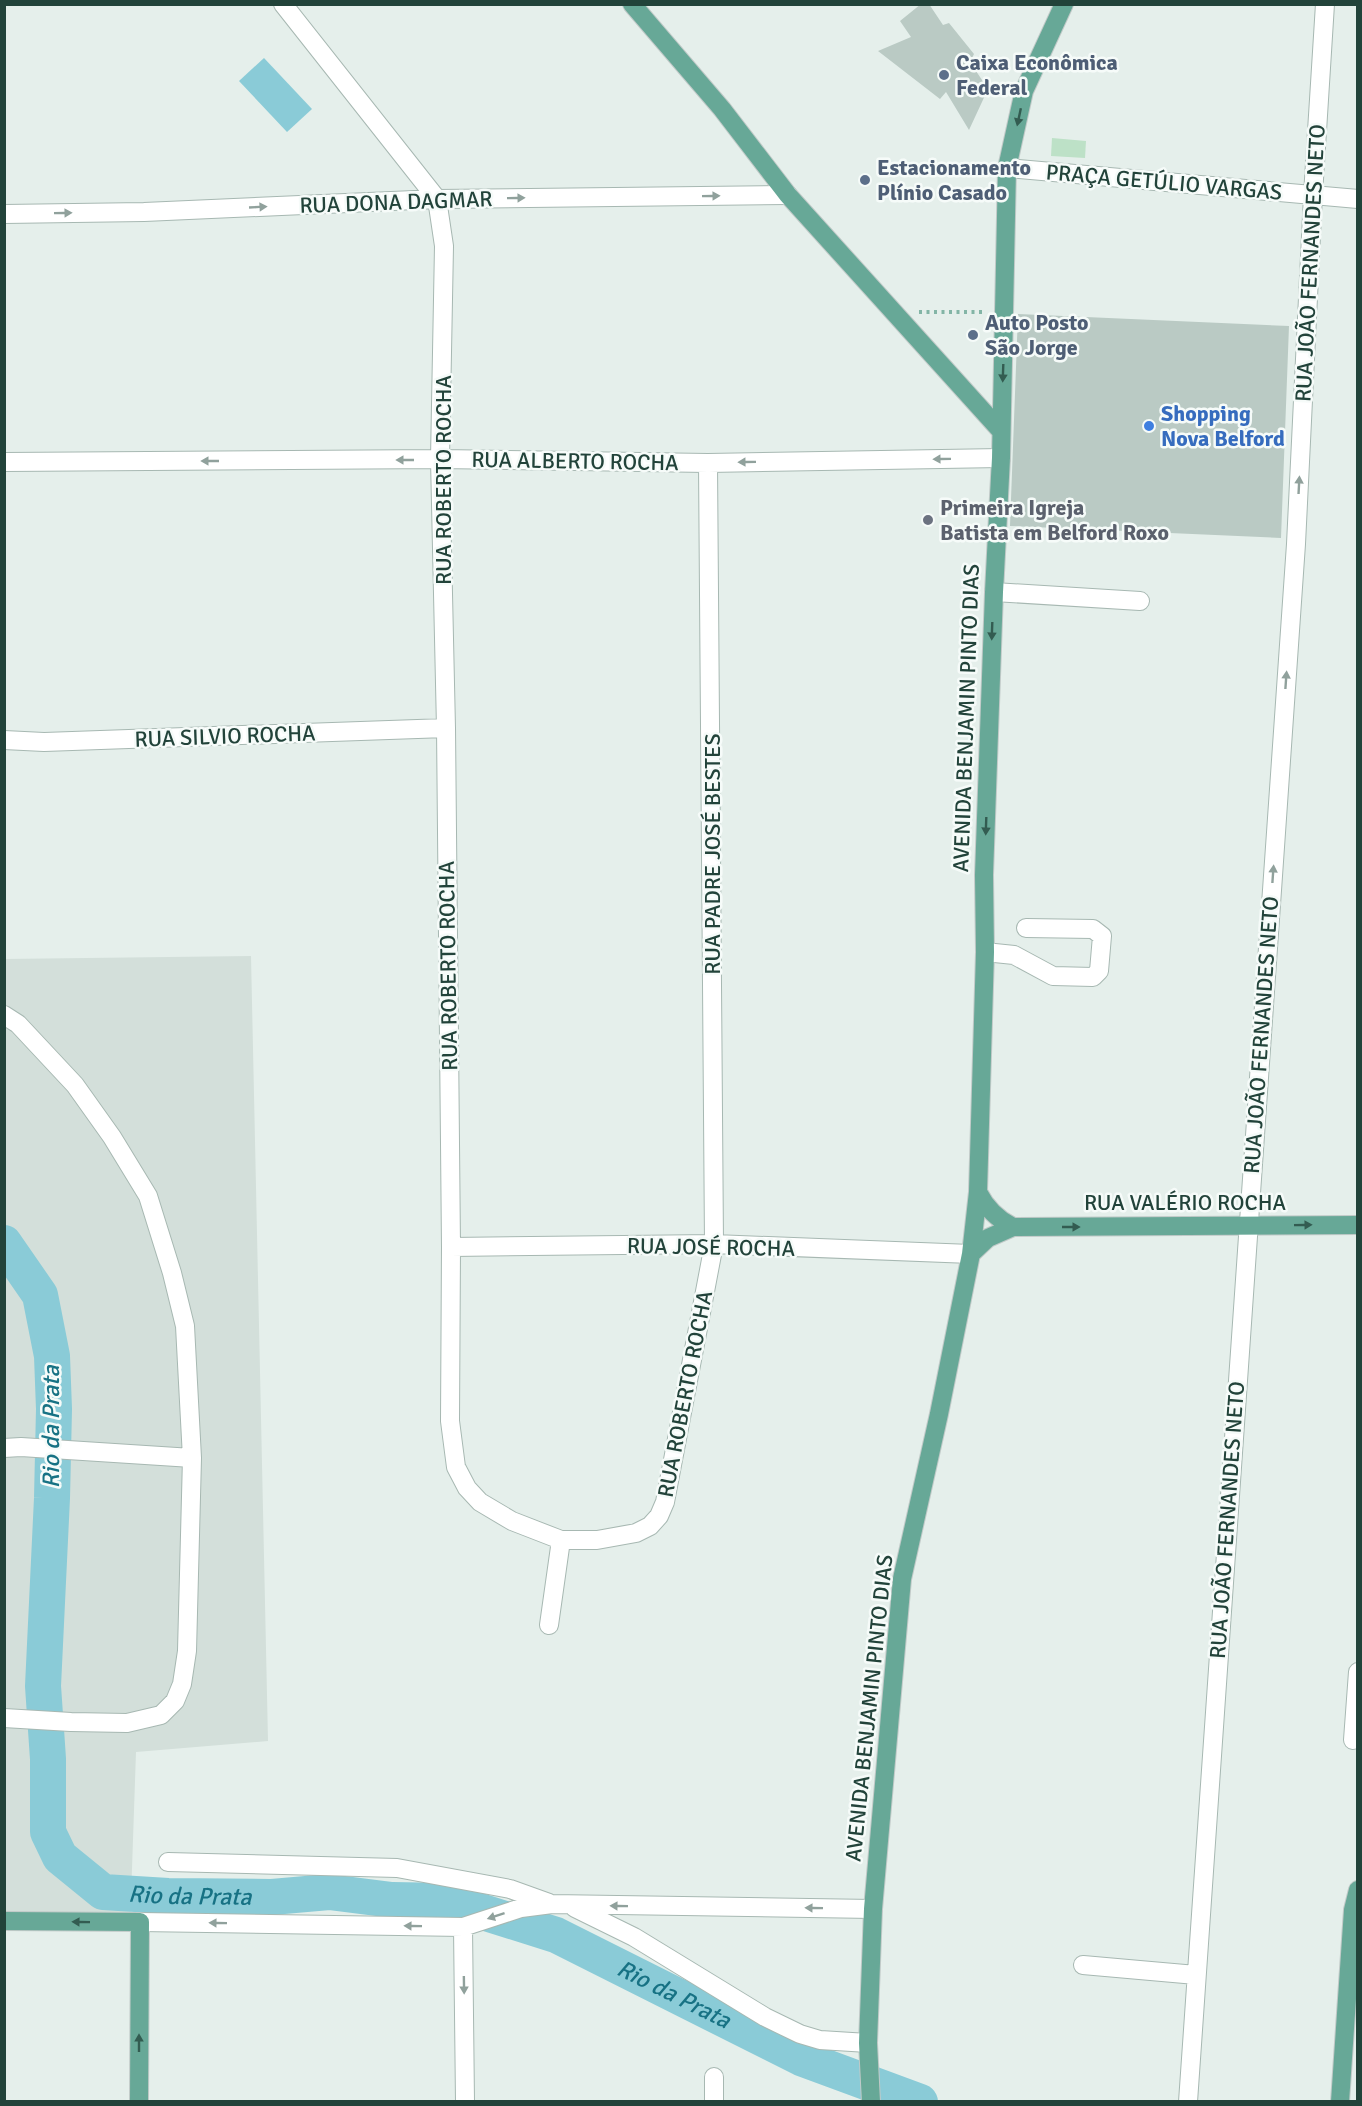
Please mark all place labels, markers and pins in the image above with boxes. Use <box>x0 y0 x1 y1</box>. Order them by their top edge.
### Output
place label: Caixa Econômica Federal <box>956 49 1118 101</box>
marker: Caixa Econômica Federal <box>937 68 951 82</box>
place label: Estacionamento Plínio Casado <box>877 154 1031 206</box>
marker: Estacionamento Plínio Casado <box>858 173 872 187</box>
place label: Auto Posto São Jorge <box>985 309 1088 361</box>
marker: Auto Posto São Jorge <box>966 328 980 342</box>
place label: Shopping Nova Belford <box>1161 400 1285 452</box>
marker: Shopping Nova Belford <box>1142 419 1156 433</box>
place label: Primeira Igreja Batista em Belford Roxo <box>940 494 1169 546</box>
marker: Primeira Igreja Batista em Belford Roxo <box>921 513 935 527</box>

